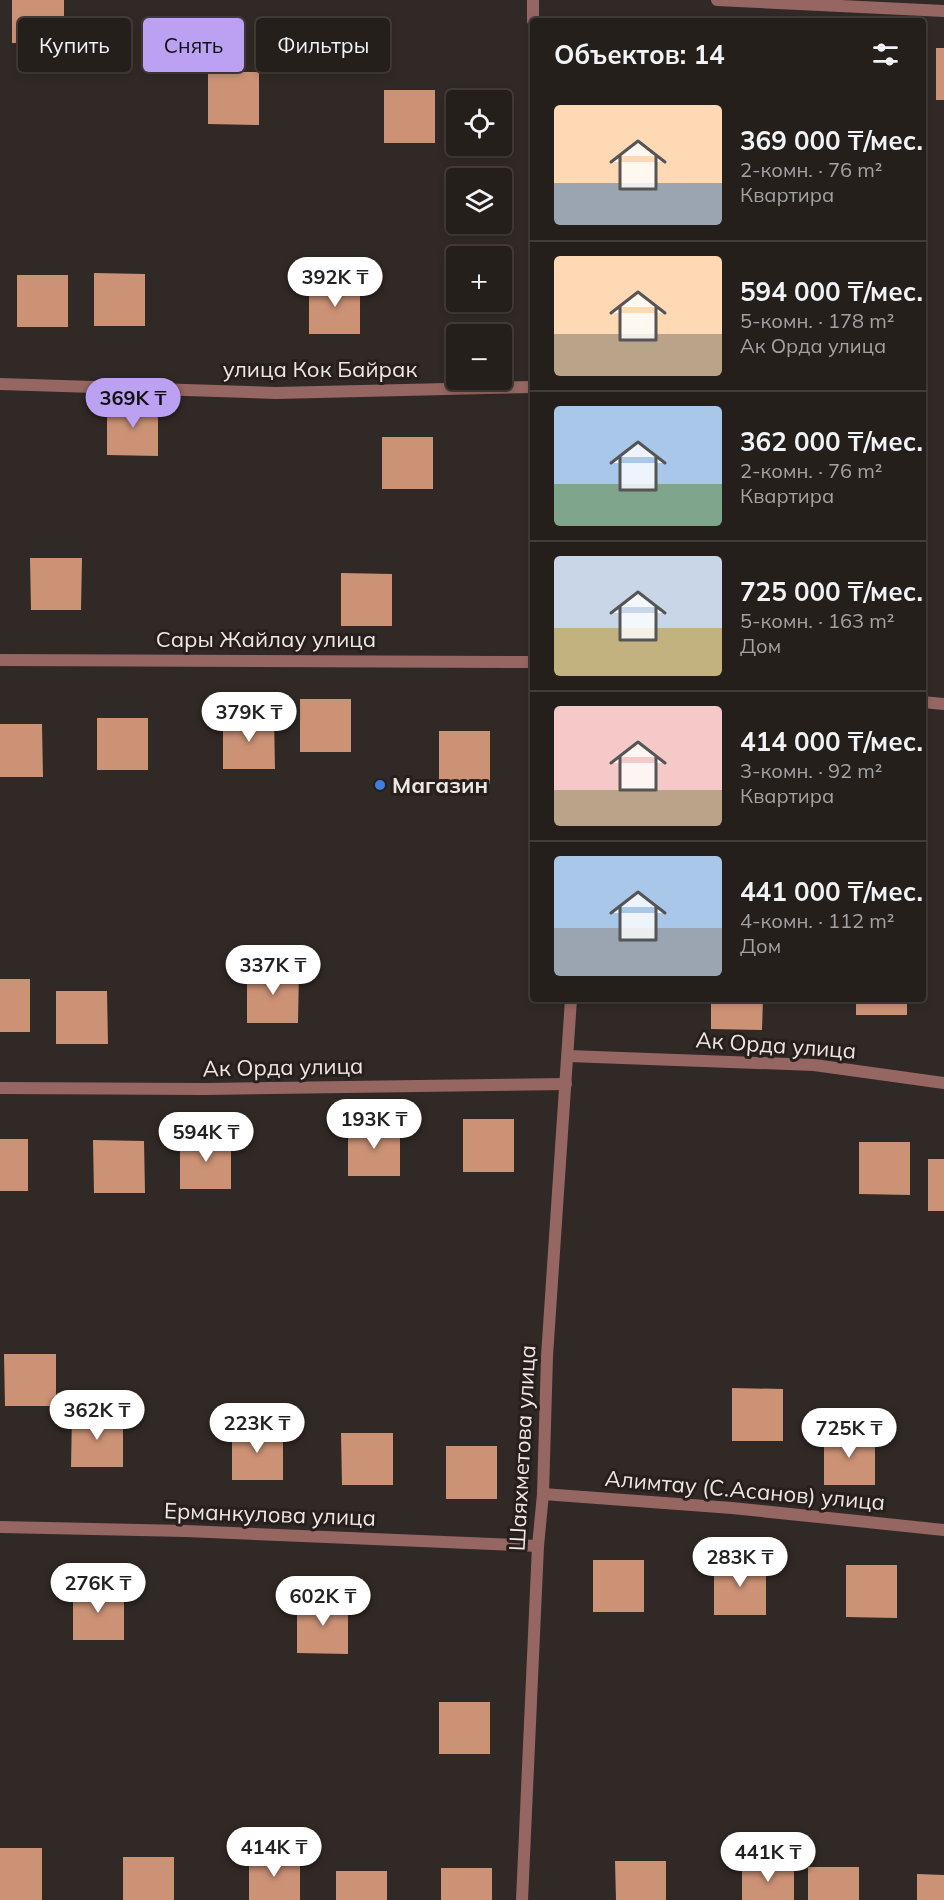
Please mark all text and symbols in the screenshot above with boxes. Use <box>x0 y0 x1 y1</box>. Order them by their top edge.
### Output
chip: Купить <box>18 18 131 72</box>
chip: Снять <box>143 18 244 72</box>
chip: Фильтры <box>256 18 390 72</box>
text: Объектов: 14 <box>554 38 725 71</box>
icon: filters <box>869 38 902 71</box>
map controls <box>446 90 512 390</box>
button: locate <box>446 90 512 156</box>
text: 369 000 ₸/мес. <box>740 124 923 157</box>
icon: home <box>602 129 674 201</box>
text: 2-комн. · 76 m² <box>740 157 882 182</box>
button: layers <box>446 168 512 234</box>
text: Квартира <box>740 182 834 207</box>
button: + <box>446 246 512 312</box>
pin: 392K ₸ <box>286 257 384 308</box>
text: 392K ₸ <box>302 264 368 289</box>
text: 594 000 ₸/мес. <box>740 275 923 308</box>
icon: home <box>602 280 674 352</box>
text: 5-комн. · 178 m² <box>740 308 894 333</box>
button: − <box>446 324 512 390</box>
text: Ак Орда улица <box>740 333 886 358</box>
street label: улица Кок Байрак <box>223 355 417 383</box>
pin: 369K ₸ <box>84 378 182 429</box>
text: 369K ₸ <box>100 385 166 410</box>
text: 362 000 ₸/мес. <box>740 425 923 458</box>
icon: home <box>602 430 674 502</box>
text: 2-комн. · 76 m² <box>740 458 882 483</box>
text: Квартира <box>740 483 834 508</box>
text: 725 000 ₸/мес. <box>740 575 923 608</box>
icon: home <box>602 580 674 652</box>
text: 5-комн. · 163 m² <box>740 608 894 633</box>
street label: Сары Жайлау улица <box>156 625 376 653</box>
text: Дом <box>740 633 781 658</box>
pin: 379K ₸ <box>200 692 298 743</box>
text: 379K ₸ <box>216 699 282 724</box>
text: 414 000 ₸/мес. <box>740 725 923 758</box>
icon: home <box>602 730 674 802</box>
text: 3-комн. · 92 m² <box>740 758 882 783</box>
place label: Магазин <box>392 771 488 799</box>
marker: Магазин <box>373 778 387 792</box>
text: Квартира <box>740 783 834 808</box>
text: 441 000 ₸/мес. <box>740 875 923 908</box>
icon: home <box>602 880 674 952</box>
text: 4-комн. · 112 m² <box>740 908 894 933</box>
text: Дом <box>740 933 781 958</box>
pin: 337K ₸ <box>224 945 322 996</box>
text: 337K ₸ <box>240 952 306 977</box>
street label: Ак Орда улица <box>695 1025 857 1065</box>
street label: Ак Орда улица <box>202 1052 364 1082</box>
pin: 193K ₸ <box>325 1099 423 1150</box>
text: 193K ₸ <box>341 1106 407 1131</box>
pin: 594K ₸ <box>157 1112 255 1163</box>
text: 594K ₸ <box>173 1119 239 1144</box>
street label: Шаяхметова улица <box>503 1344 541 1552</box>
pin: 362K ₸ <box>48 1390 146 1441</box>
text: 362K ₸ <box>64 1397 130 1422</box>
pin: 223K ₸ <box>208 1403 306 1454</box>
pin: 725K ₸ <box>800 1408 898 1459</box>
text: 223K ₸ <box>224 1410 290 1435</box>
text: 725K ₸ <box>816 1415 882 1440</box>
street label: Алимтау (С.Асанов) улица <box>604 1464 886 1516</box>
street label: Ерманкулова улица <box>164 1496 376 1532</box>
pin: 283K ₸ <box>691 1537 789 1588</box>
text: 283K ₸ <box>707 1544 773 1569</box>
pin: 276K ₸ <box>49 1563 147 1614</box>
text: 276K ₸ <box>65 1570 131 1595</box>
pin: 602K ₸ <box>274 1576 372 1627</box>
text: 602K ₸ <box>290 1583 356 1608</box>
pin: 414K ₸ <box>225 1827 323 1878</box>
pin: 441K ₸ <box>719 1832 817 1883</box>
text: 414K ₸ <box>241 1834 307 1859</box>
text: 441K ₸ <box>735 1839 801 1864</box>

